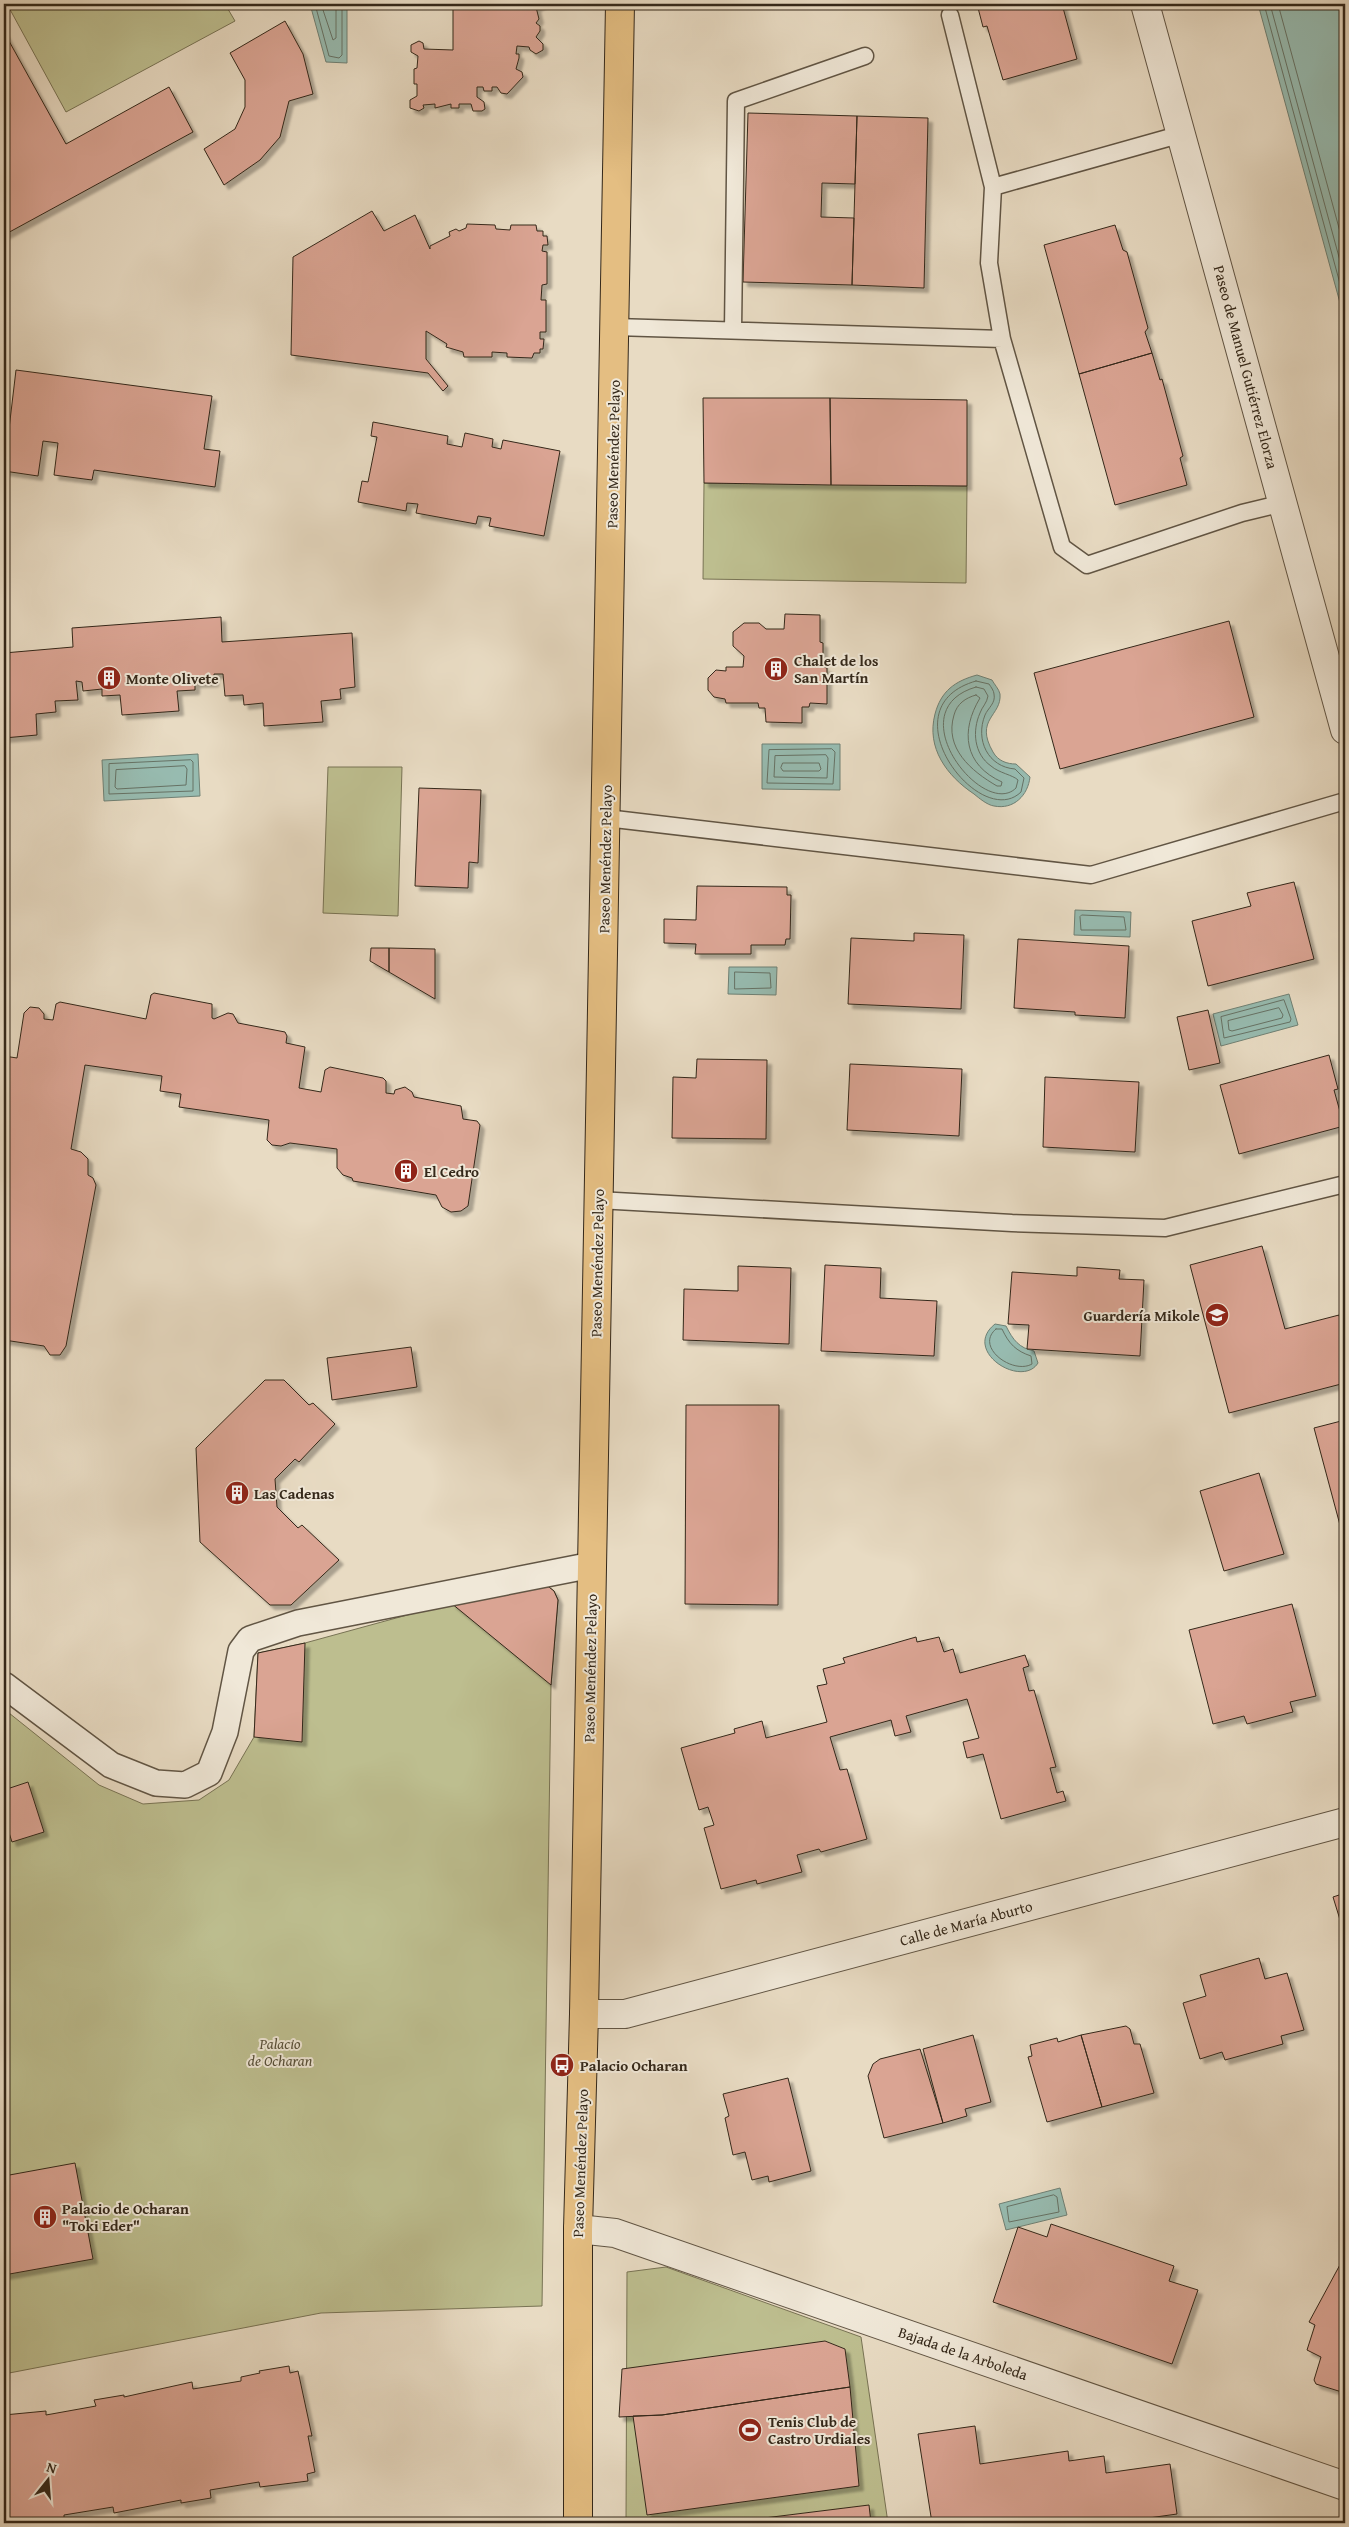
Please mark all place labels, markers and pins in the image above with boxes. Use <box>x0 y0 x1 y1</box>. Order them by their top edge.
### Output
place label: Chalet de los San Martín <box>794 650 878 688</box>
building icon: Chalet de los San Martín <box>763 656 789 682</box>
building icon: Monte Olivete <box>96 665 122 691</box>
place label: Monte Olivete <box>126 668 219 689</box>
building icon: El Cedro <box>393 1158 419 1184</box>
place label: El Cedro <box>424 1161 479 1182</box>
school or university icon: Guardería Mikole <box>1204 1302 1230 1328</box>
place label: Guardería Mikole <box>1084 1305 1200 1326</box>
building icon: Las Cadenas <box>224 1480 250 1506</box>
place label: Las Cadenas <box>254 1483 334 1504</box>
bus stop icon: Palacio Ocharan <box>549 2052 575 2078</box>
place label: Palacio Ocharan <box>580 2055 688 2076</box>
place label: Palacio de Ocharan "Toki Eder" <box>62 2198 189 2236</box>
building icon: Palacio de Ocharan "Toki Eder" <box>32 2204 58 2230</box>
place label: Tenis Club de Castro Urdiales <box>768 2411 871 2449</box>
sports icon: Tenis Club de Castro Urdiales <box>737 2417 763 2443</box>

